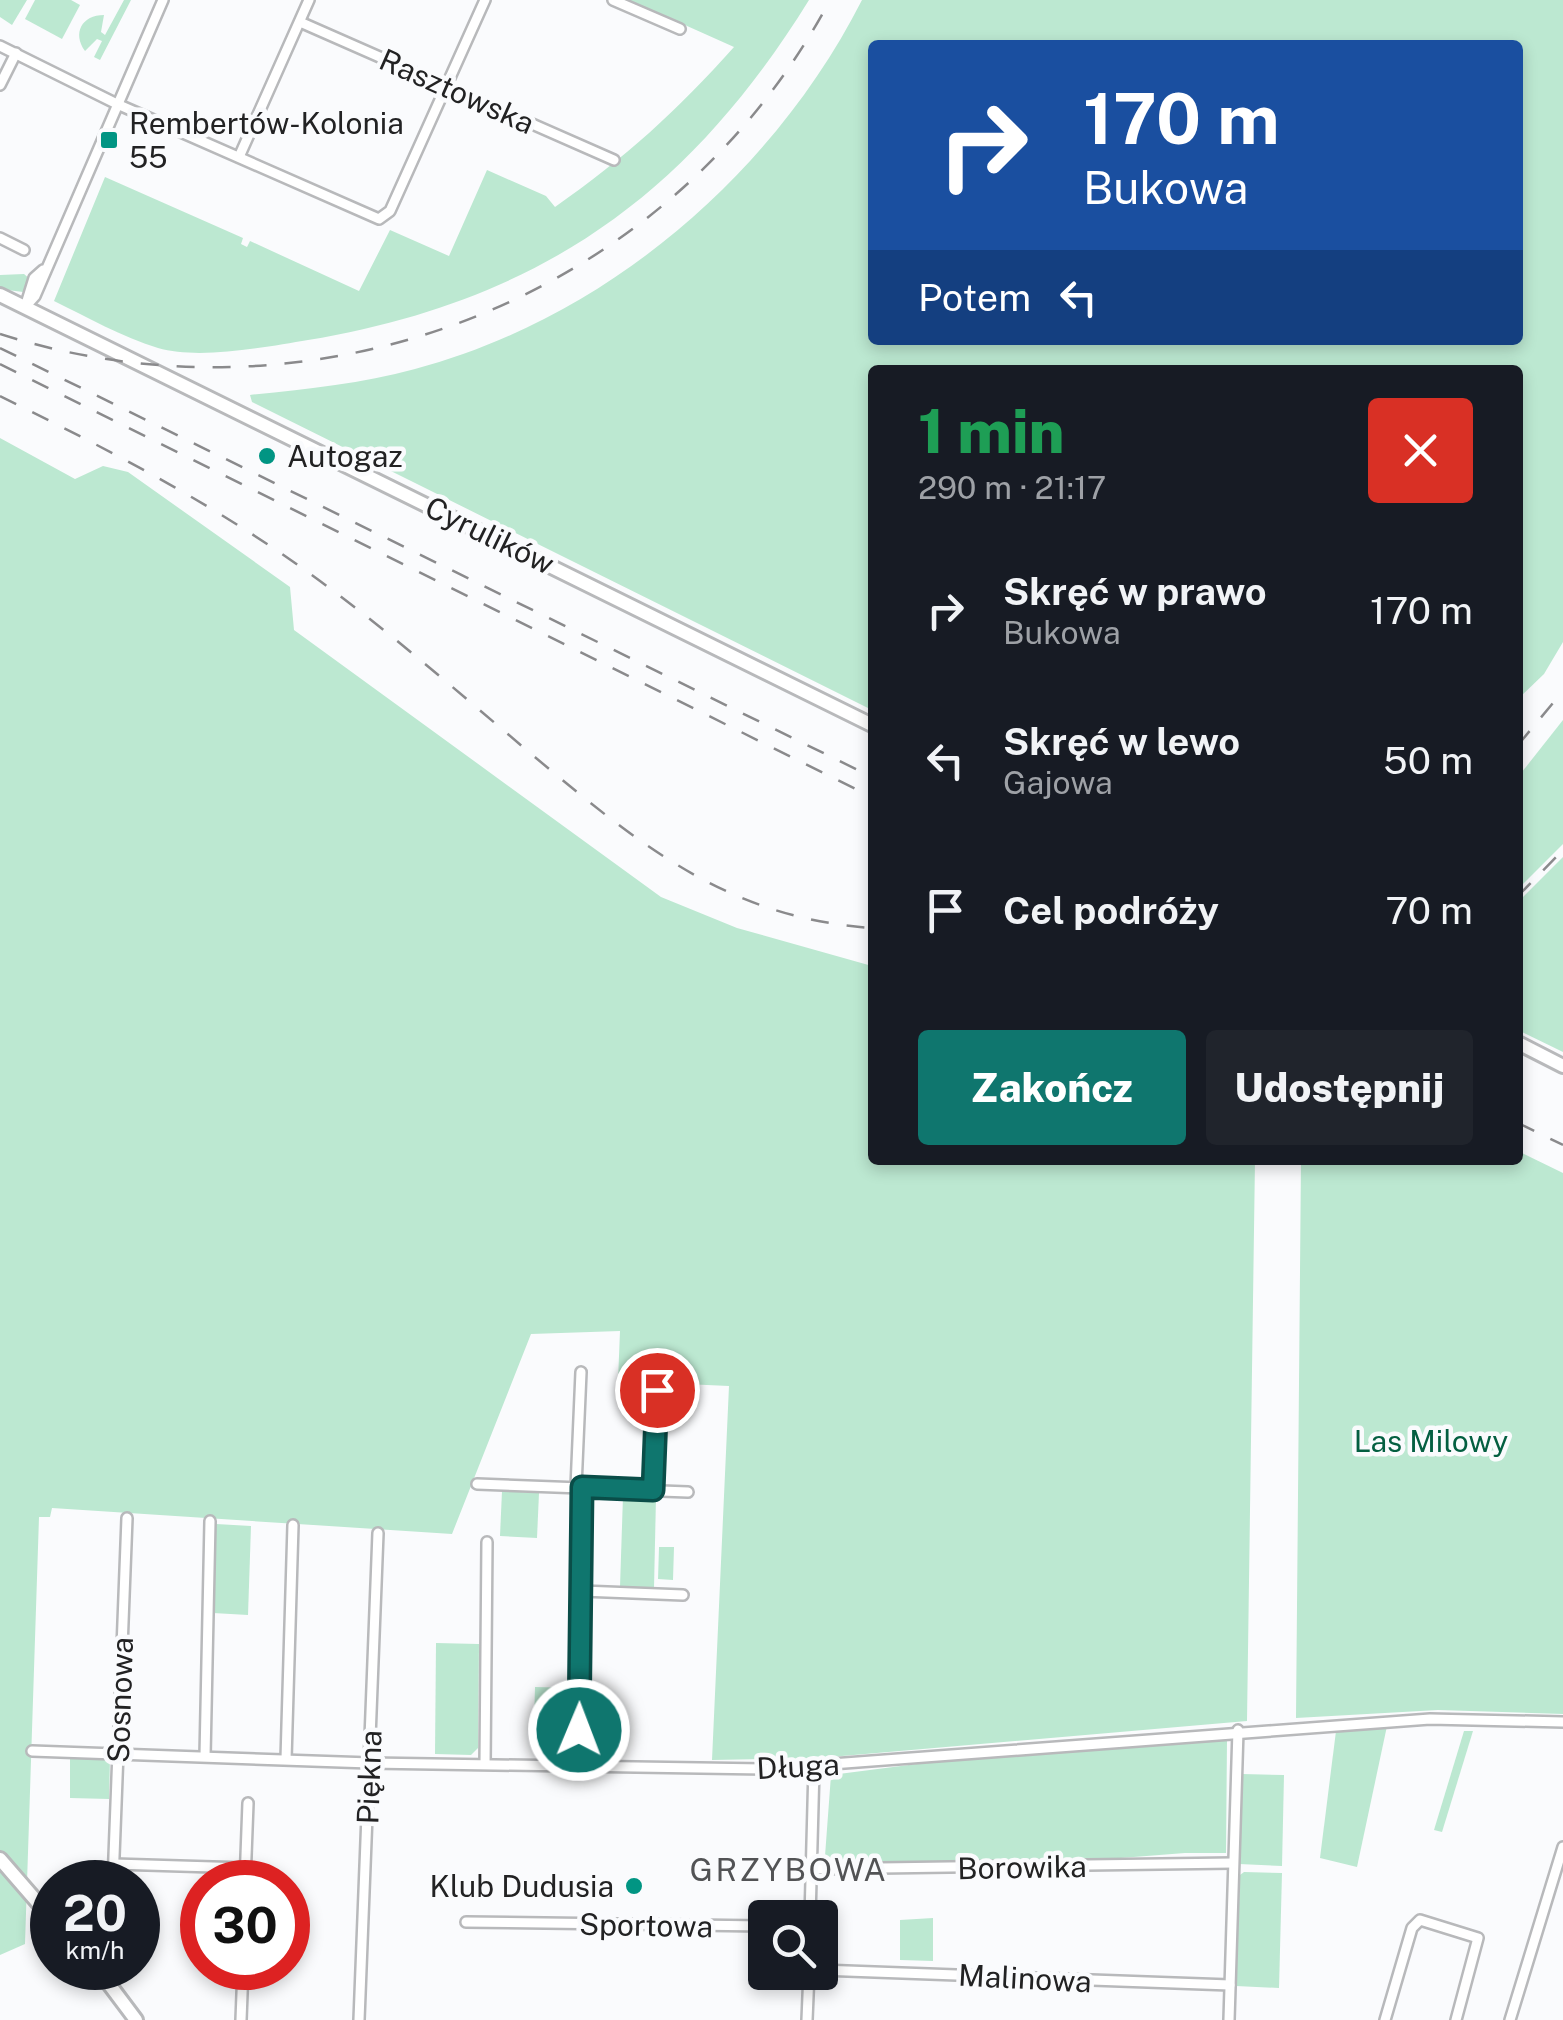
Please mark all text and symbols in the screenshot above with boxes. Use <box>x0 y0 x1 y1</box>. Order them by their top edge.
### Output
street label: Rasztowska <box>374 41 540 141</box>
text: 170 m <box>1083 77 1280 160</box>
icon: right <box>918 80 1048 210</box>
place label: Rembertów-Kolonia 55 <box>129 105 404 175</box>
marker: Rembertów-Kolonia 55 <box>98 129 120 151</box>
text: Bukowa <box>1083 161 1248 214</box>
icon: left <box>1051 270 1106 325</box>
text: Potem <box>918 275 1031 320</box>
text: 1 min <box>918 396 1065 467</box>
button: close <box>1368 398 1473 503</box>
place label: Autogaz <box>287 438 403 474</box>
marker: Autogaz <box>256 445 278 467</box>
text: 290 m · 21:17 <box>918 469 1106 506</box>
street label: Cyrulików <box>420 488 560 582</box>
text: Skręć w prawo <box>1003 569 1267 614</box>
icon: right <box>918 583 973 638</box>
text: 170 m <box>1370 588 1473 633</box>
text: Bukowa <box>1003 614 1121 651</box>
text: Skręć w lewo <box>1003 719 1240 764</box>
icon: left <box>918 733 973 788</box>
text: 50 m <box>1383 738 1473 783</box>
text: Gajowa <box>1003 764 1113 801</box>
icon: arrive <box>918 883 973 938</box>
text: Cel podróży <box>1003 888 1219 933</box>
text: 70 m <box>1386 888 1473 933</box>
button: Zakończ <box>918 1030 1186 1145</box>
button: Udostępnij <box>1206 1030 1473 1145</box>
pin <box>615 1348 700 1433</box>
icon: arrive <box>630 1363 685 1418</box>
park label: Las Milowy <box>1354 1423 1508 1459</box>
street label: Sosnowa <box>100 1636 140 1764</box>
position arrow <box>527 1678 631 1782</box>
street label: Piękna <box>349 1729 389 1825</box>
street label: Długa <box>756 1746 840 1786</box>
street label: Borowika <box>957 1848 1087 1886</box>
district label: GRZYBOWA <box>689 1851 889 1888</box>
speed limit sign: 30 <box>180 1860 310 1990</box>
place label: Klub Dudusia <box>430 1868 614 1904</box>
marker: Klub Dudusia <box>623 1875 645 1897</box>
text: 20 <box>63 1883 127 1942</box>
map controls <box>748 1900 838 1990</box>
button: search <box>748 1900 838 1990</box>
street label: Sportowa <box>579 1906 713 1944</box>
text: km/h <box>66 1935 124 1965</box>
street label: Malinowa <box>957 1957 1093 1999</box>

